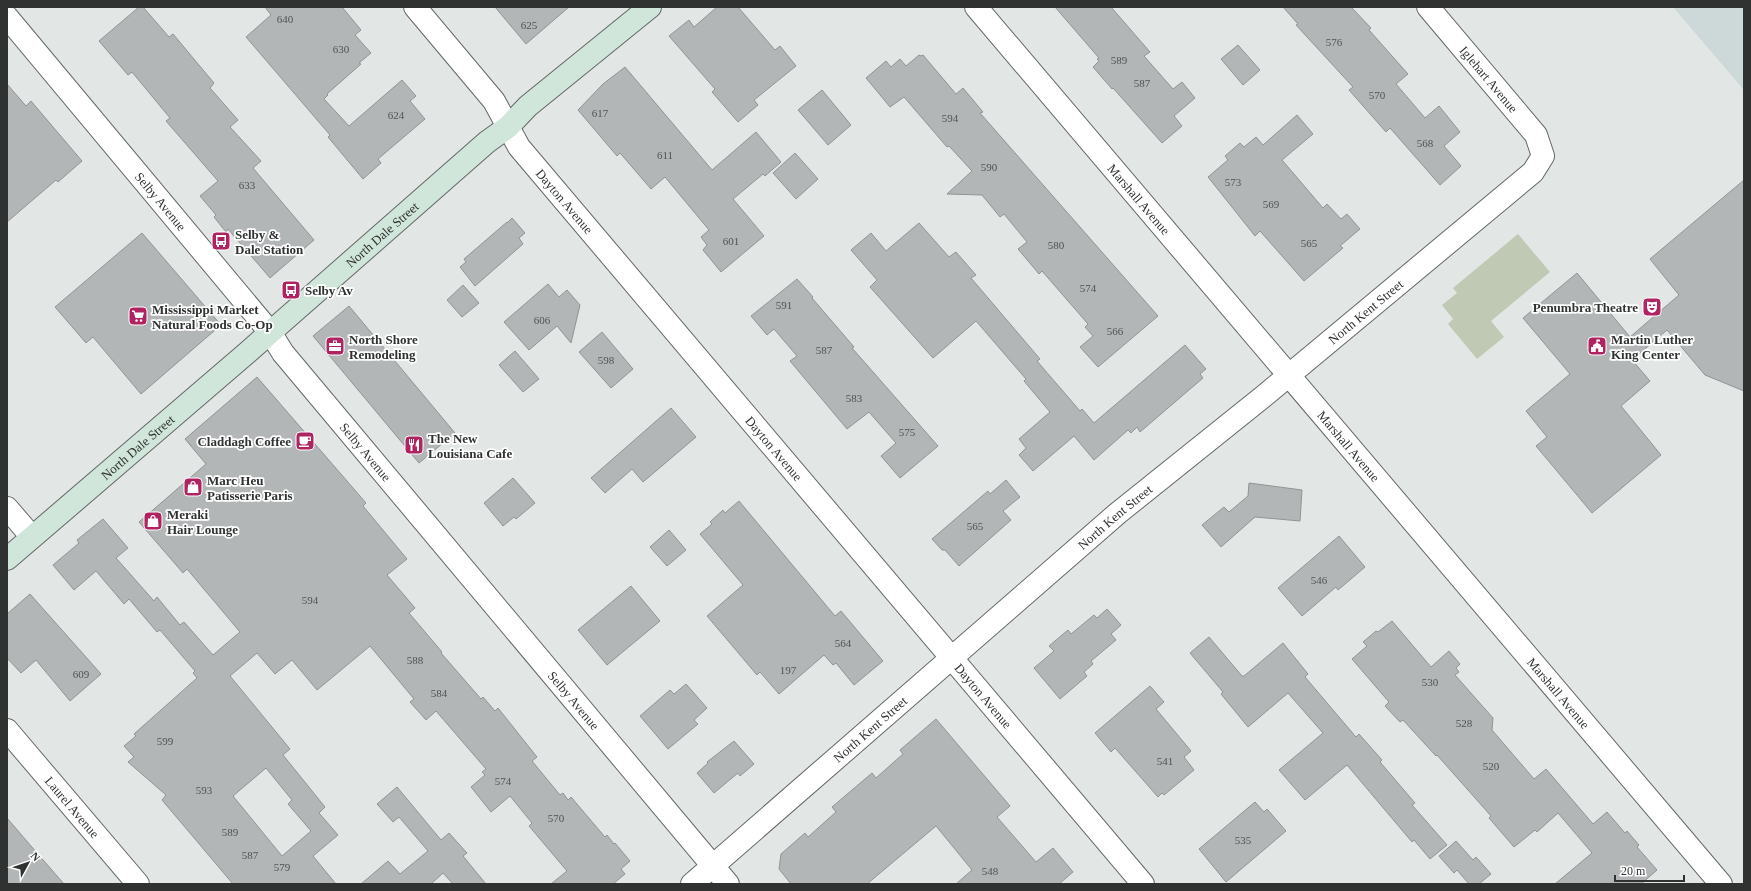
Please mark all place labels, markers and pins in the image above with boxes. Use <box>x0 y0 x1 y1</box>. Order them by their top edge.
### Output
place label: Selby & Dale Station <box>235 227 304 257</box>
bus stop icon: Selby & Dale Station <box>210 230 232 252</box>
bus stop icon: Selby Av <box>280 279 302 301</box>
place label: Selby Av <box>305 283 353 298</box>
theatre icon: Penumbra Theatre <box>1641 296 1663 318</box>
place label: Penumbra Theatre <box>1533 300 1638 315</box>
place label: Mississippi Market Natural Foods Co-Op <box>152 302 273 332</box>
supermarket icon: Mississippi Market Natural Foods Co-Op <box>127 305 149 327</box>
place label: North Shore Remodeling <box>349 332 418 362</box>
place label: Martin Luther King Center <box>1611 332 1693 362</box>
office icon: North Shore Remodeling <box>324 335 346 357</box>
public building icon: Martin Luther King Center <box>1586 335 1608 357</box>
cafe icon: Claddagh Coffee <box>294 430 316 452</box>
place label: The New Louisiana Cafe <box>428 431 512 461</box>
place label: Claddagh Coffee <box>197 434 291 449</box>
restaurant icon: The New Louisiana Cafe <box>403 434 425 456</box>
place label: Marc Heu Patisserie Paris <box>207 473 293 503</box>
shop icon: Marc Heu Patisserie Paris <box>182 476 204 498</box>
place label: Meraki Hair Lounge <box>167 507 238 537</box>
shop icon: Meraki Hair Lounge <box>142 510 164 532</box>

